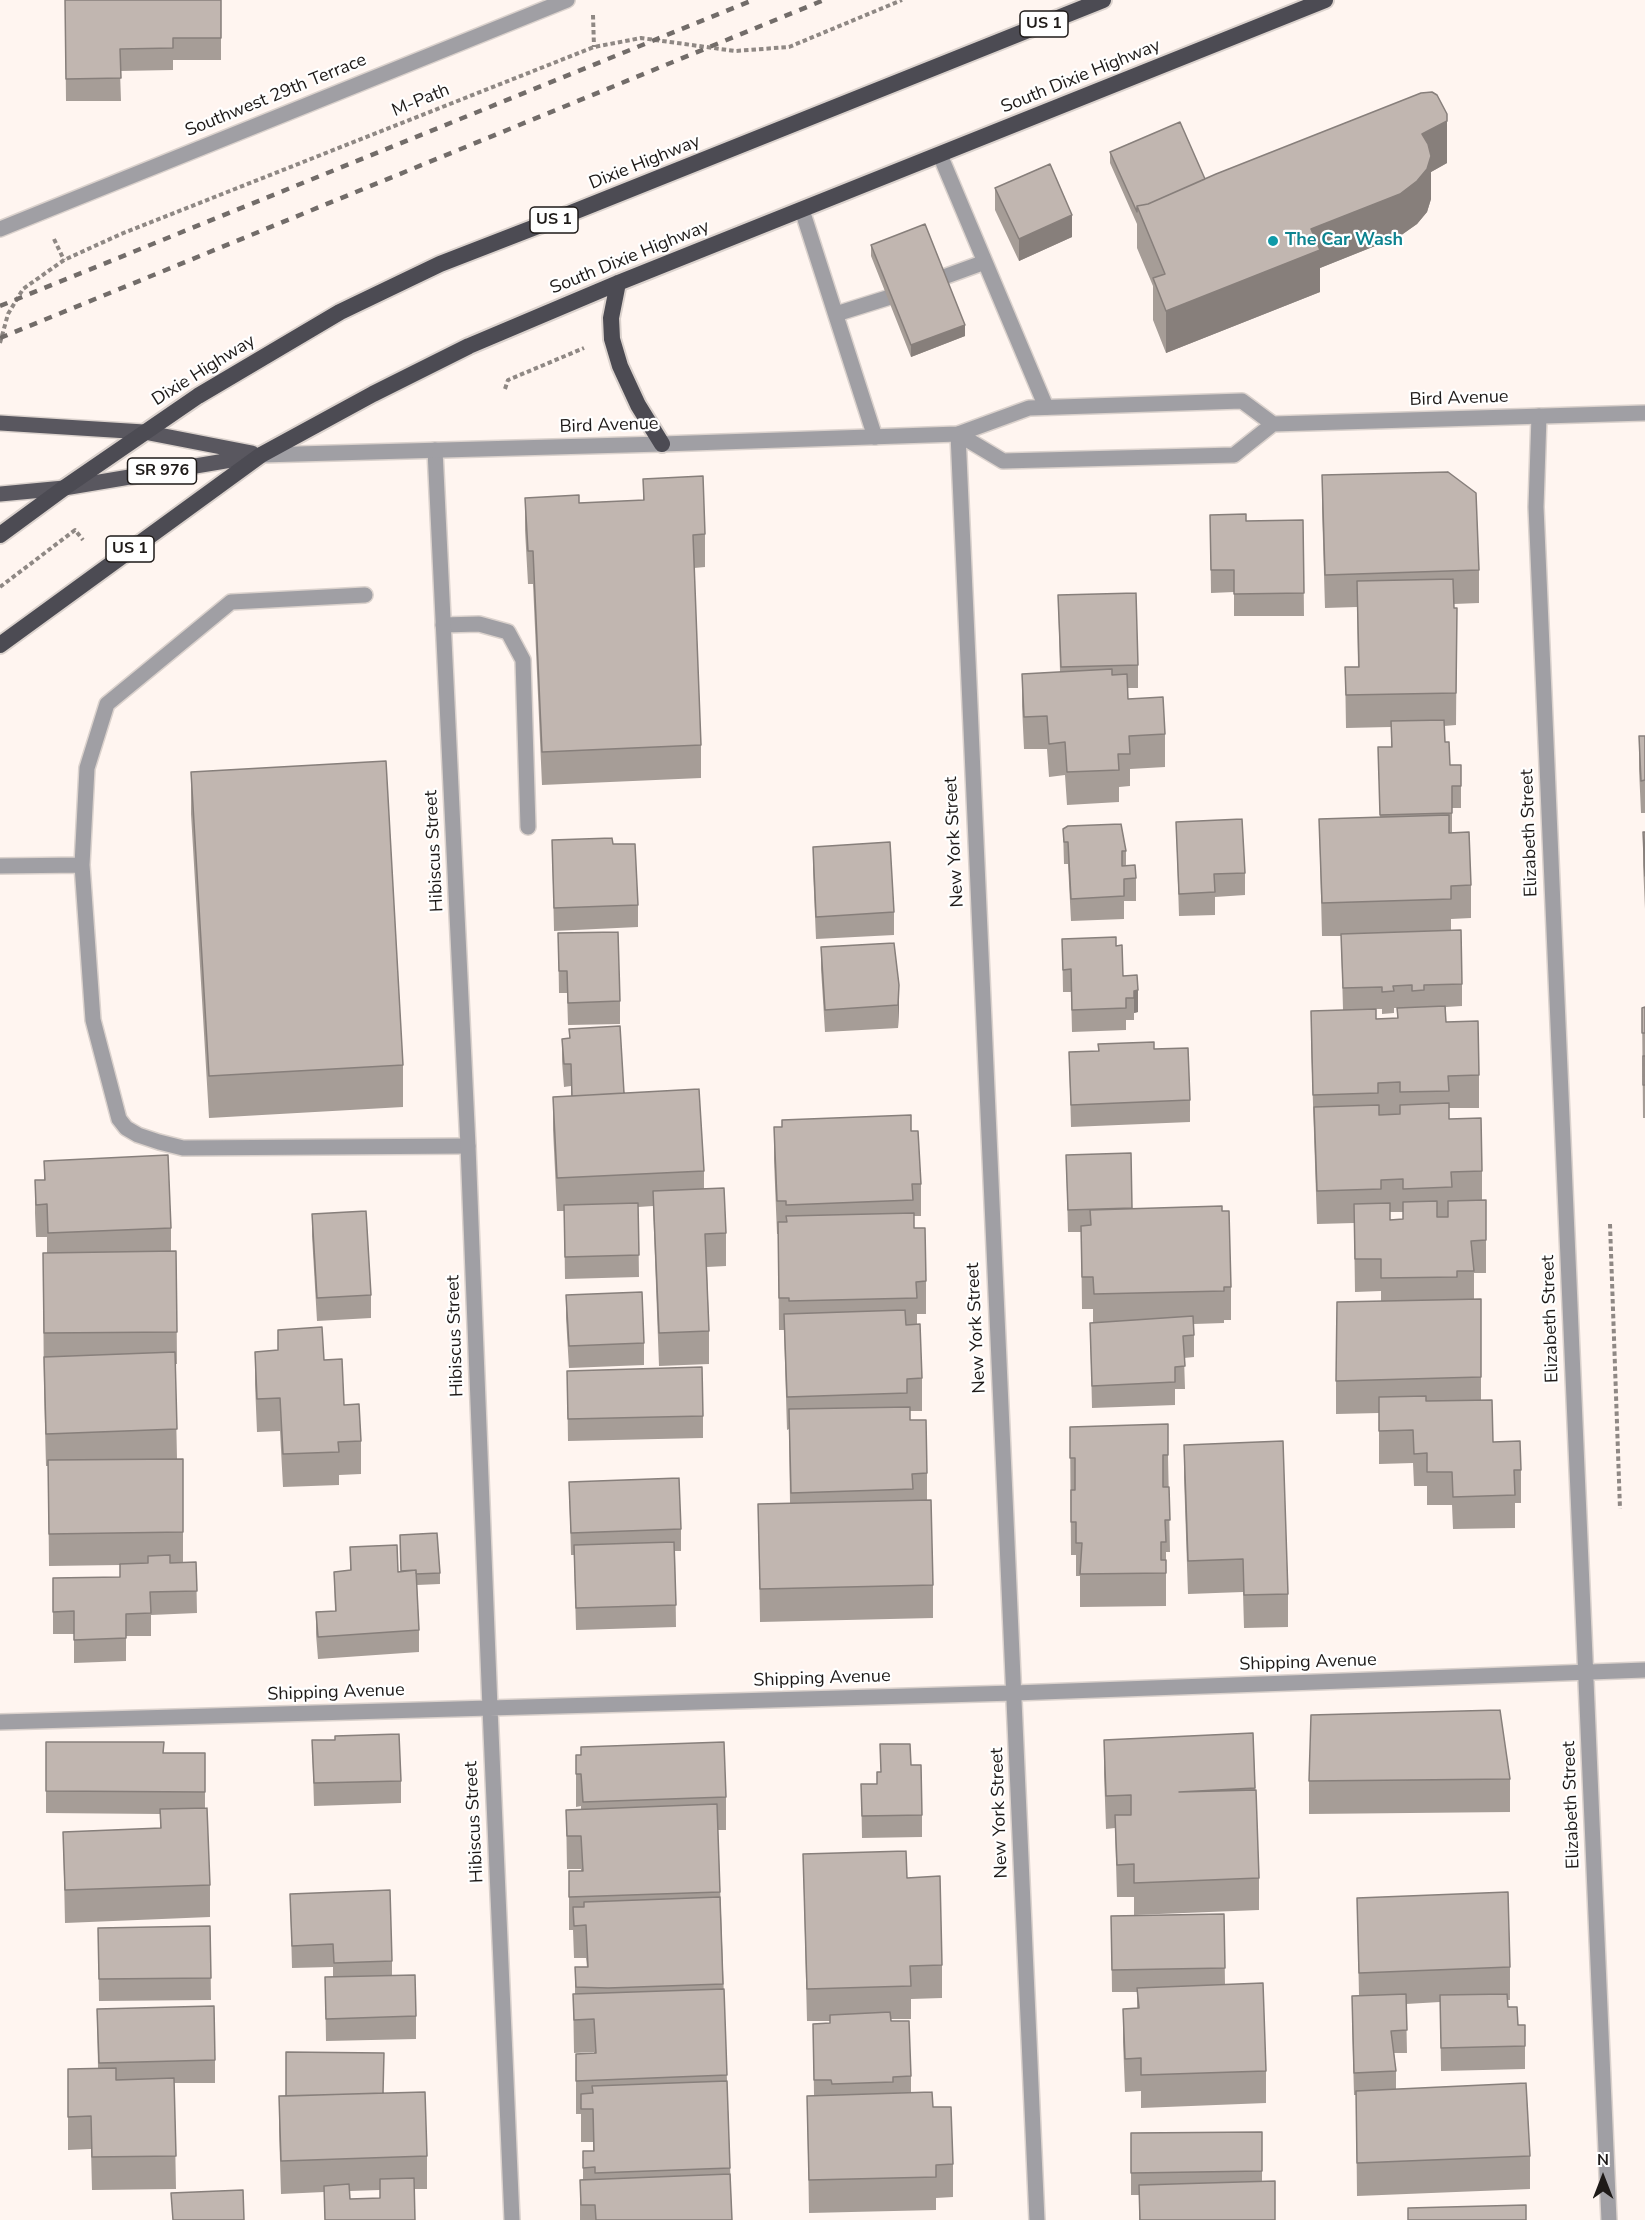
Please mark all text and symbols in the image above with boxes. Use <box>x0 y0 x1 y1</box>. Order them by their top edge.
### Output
road number: US 1 <box>1020 11 1068 37</box>
street label: South Dixie Highway <box>998 35 1164 119</box>
street label: Southwest 29th Terrace <box>182 50 370 142</box>
street label: M-Path <box>389 80 453 122</box>
street label: Dixie Highway <box>586 131 704 195</box>
road number: US 1 <box>530 207 578 233</box>
street label: South Dixie Highway <box>547 216 713 300</box>
place label: The Car Wash <box>1285 230 1403 252</box>
marker: The Car Wash <box>1266 234 1280 248</box>
street label: Dixie Highway <box>148 331 260 411</box>
street label: Bird Avenue <box>1409 386 1509 412</box>
street label: Bird Avenue <box>559 413 659 439</box>
road number: SR 976 <box>128 458 196 484</box>
road number: US 1 <box>106 536 154 562</box>
street label: Elizabeth Street <box>1517 769 1543 897</box>
street label: New York Street <box>941 776 969 908</box>
street label: Hibiscus Street <box>421 790 449 912</box>
street label: Elizabeth Street <box>1538 1255 1564 1383</box>
street label: New York Street <box>963 1262 991 1394</box>
street label: Hibiscus Street <box>443 1275 469 1397</box>
street label: Shipping Avenue <box>1239 1650 1377 1676</box>
street label: Shipping Avenue <box>753 1666 891 1692</box>
street label: Shipping Avenue <box>267 1680 405 1706</box>
street label: Elizabeth Street <box>1559 1741 1585 1869</box>
street label: New York Street <box>987 1747 1013 1879</box>
street label: Hibiscus Street <box>461 1761 489 1883</box>
north arrow <box>1573 2148 1633 2208</box>
text: N <box>1597 2149 1609 2171</box>

